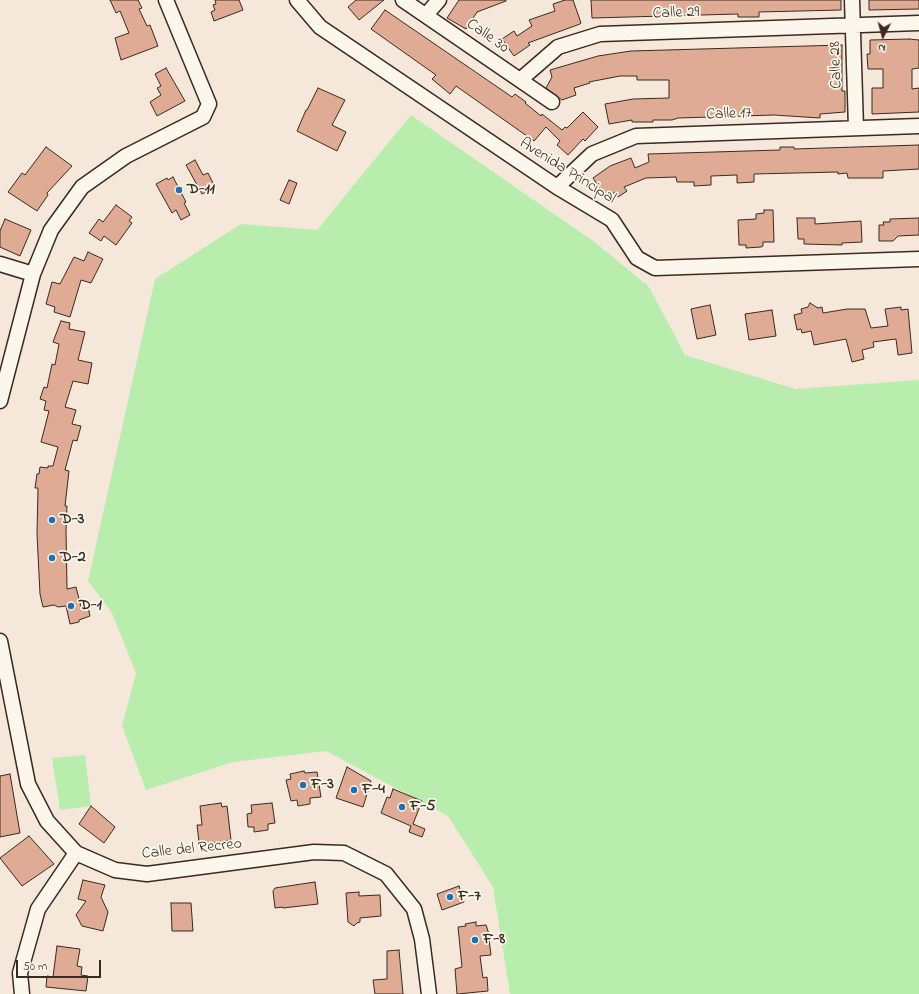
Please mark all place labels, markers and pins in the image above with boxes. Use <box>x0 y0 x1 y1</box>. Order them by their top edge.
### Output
place label: D-11 <box>187 180 215 200</box>
marker: D-11 <box>174 185 184 195</box>
place label: D-3 <box>60 510 84 530</box>
marker: D-3 <box>47 515 57 525</box>
place label: D-2 <box>60 548 86 568</box>
marker: D-2 <box>47 553 57 563</box>
place label: D-1 <box>79 596 102 616</box>
marker: D-1 <box>66 601 76 611</box>
place label: F-3 <box>311 775 334 795</box>
marker: F-3 <box>298 780 308 790</box>
place label: F-4 <box>362 780 385 800</box>
marker: F-4 <box>349 785 359 795</box>
place label: F-5 <box>410 797 436 817</box>
marker: F-5 <box>397 802 407 812</box>
place label: F-7 <box>458 887 481 907</box>
marker: F-7 <box>445 892 455 902</box>
place label: F-8 <box>483 930 505 950</box>
marker: F-8 <box>470 935 480 945</box>

